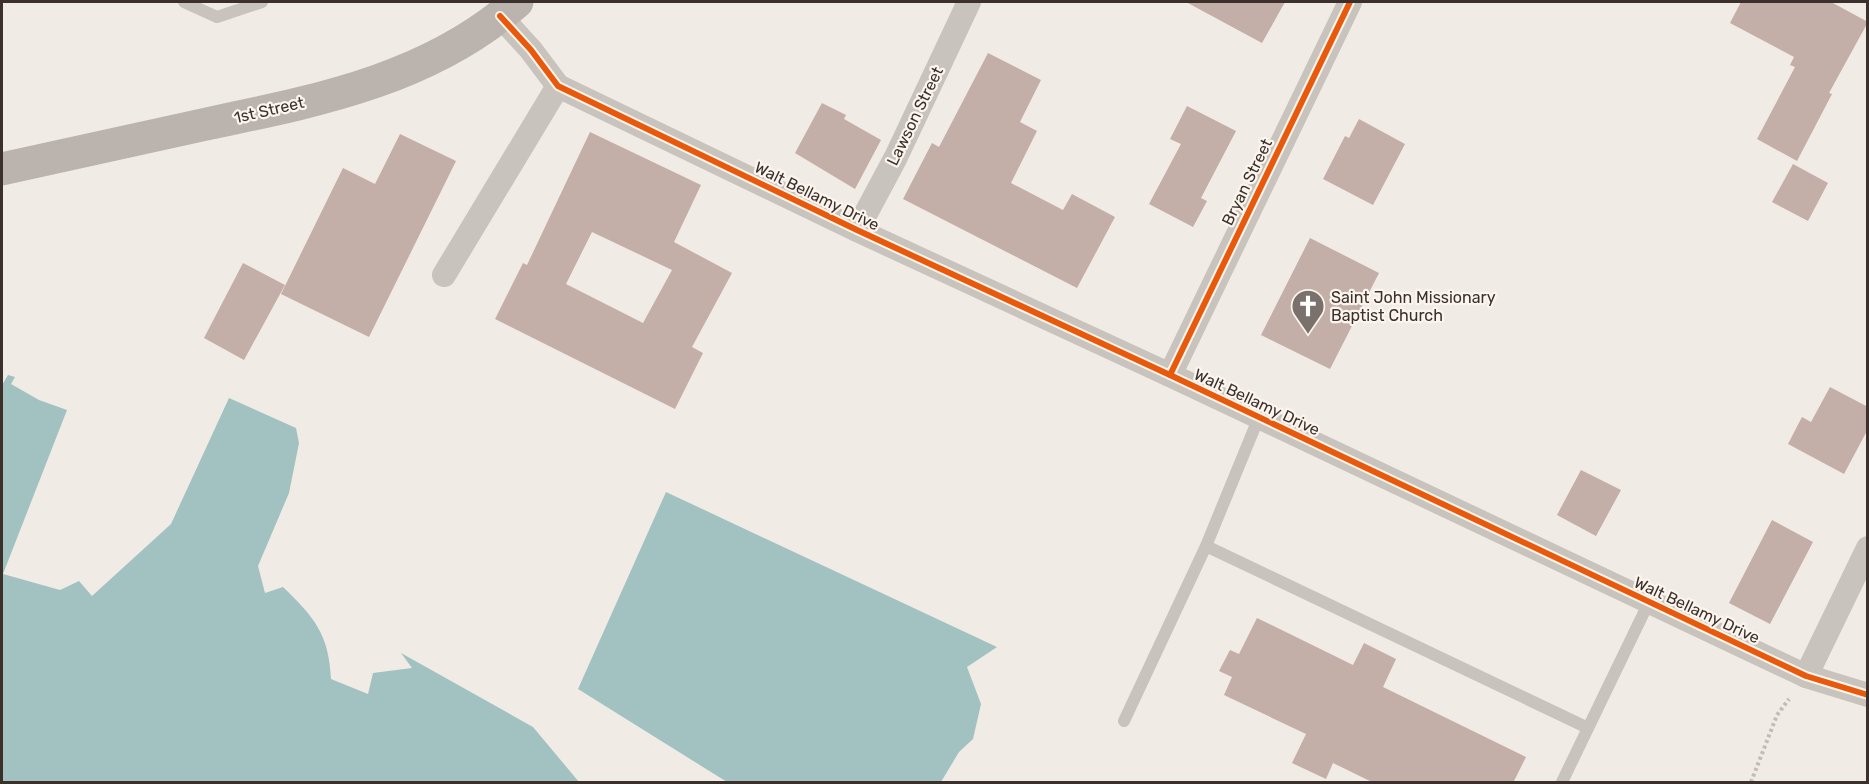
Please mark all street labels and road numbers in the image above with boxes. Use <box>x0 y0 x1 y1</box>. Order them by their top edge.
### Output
street label: Lawson Street <box>883 63 947 169</box>
street label: 1st Street <box>232 93 306 127</box>
street label: Bryan Street <box>1218 136 1276 228</box>
street label: Walt Bellamy Drive <box>752 158 883 234</box>
street label: Walt Bellamy Drive <box>1191 365 1323 439</box>
street label: Walt Bellamy Drive <box>1631 573 1763 647</box>

